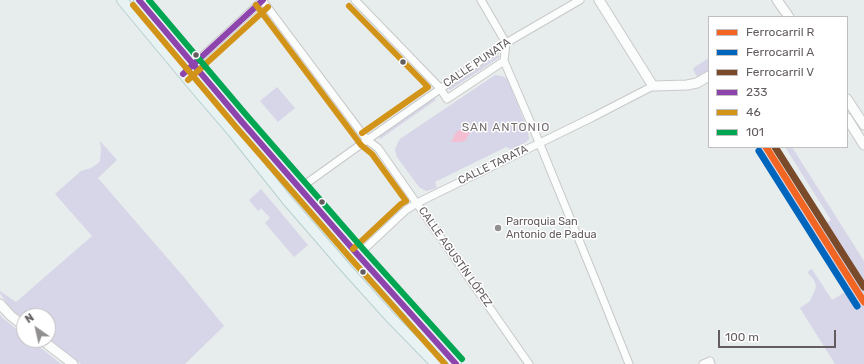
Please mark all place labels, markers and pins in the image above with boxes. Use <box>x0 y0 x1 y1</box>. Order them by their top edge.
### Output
unlabelled marker <box>191 50 201 60</box>
unlabelled marker <box>398 57 408 67</box>
unlabelled marker <box>317 197 327 207</box>
place label: Parroquia San Antonio de Padua <box>506 215 597 241</box>
marker: Parroquia San Antonio de Padua <box>493 223 503 233</box>
unlabelled marker <box>358 267 368 277</box>

